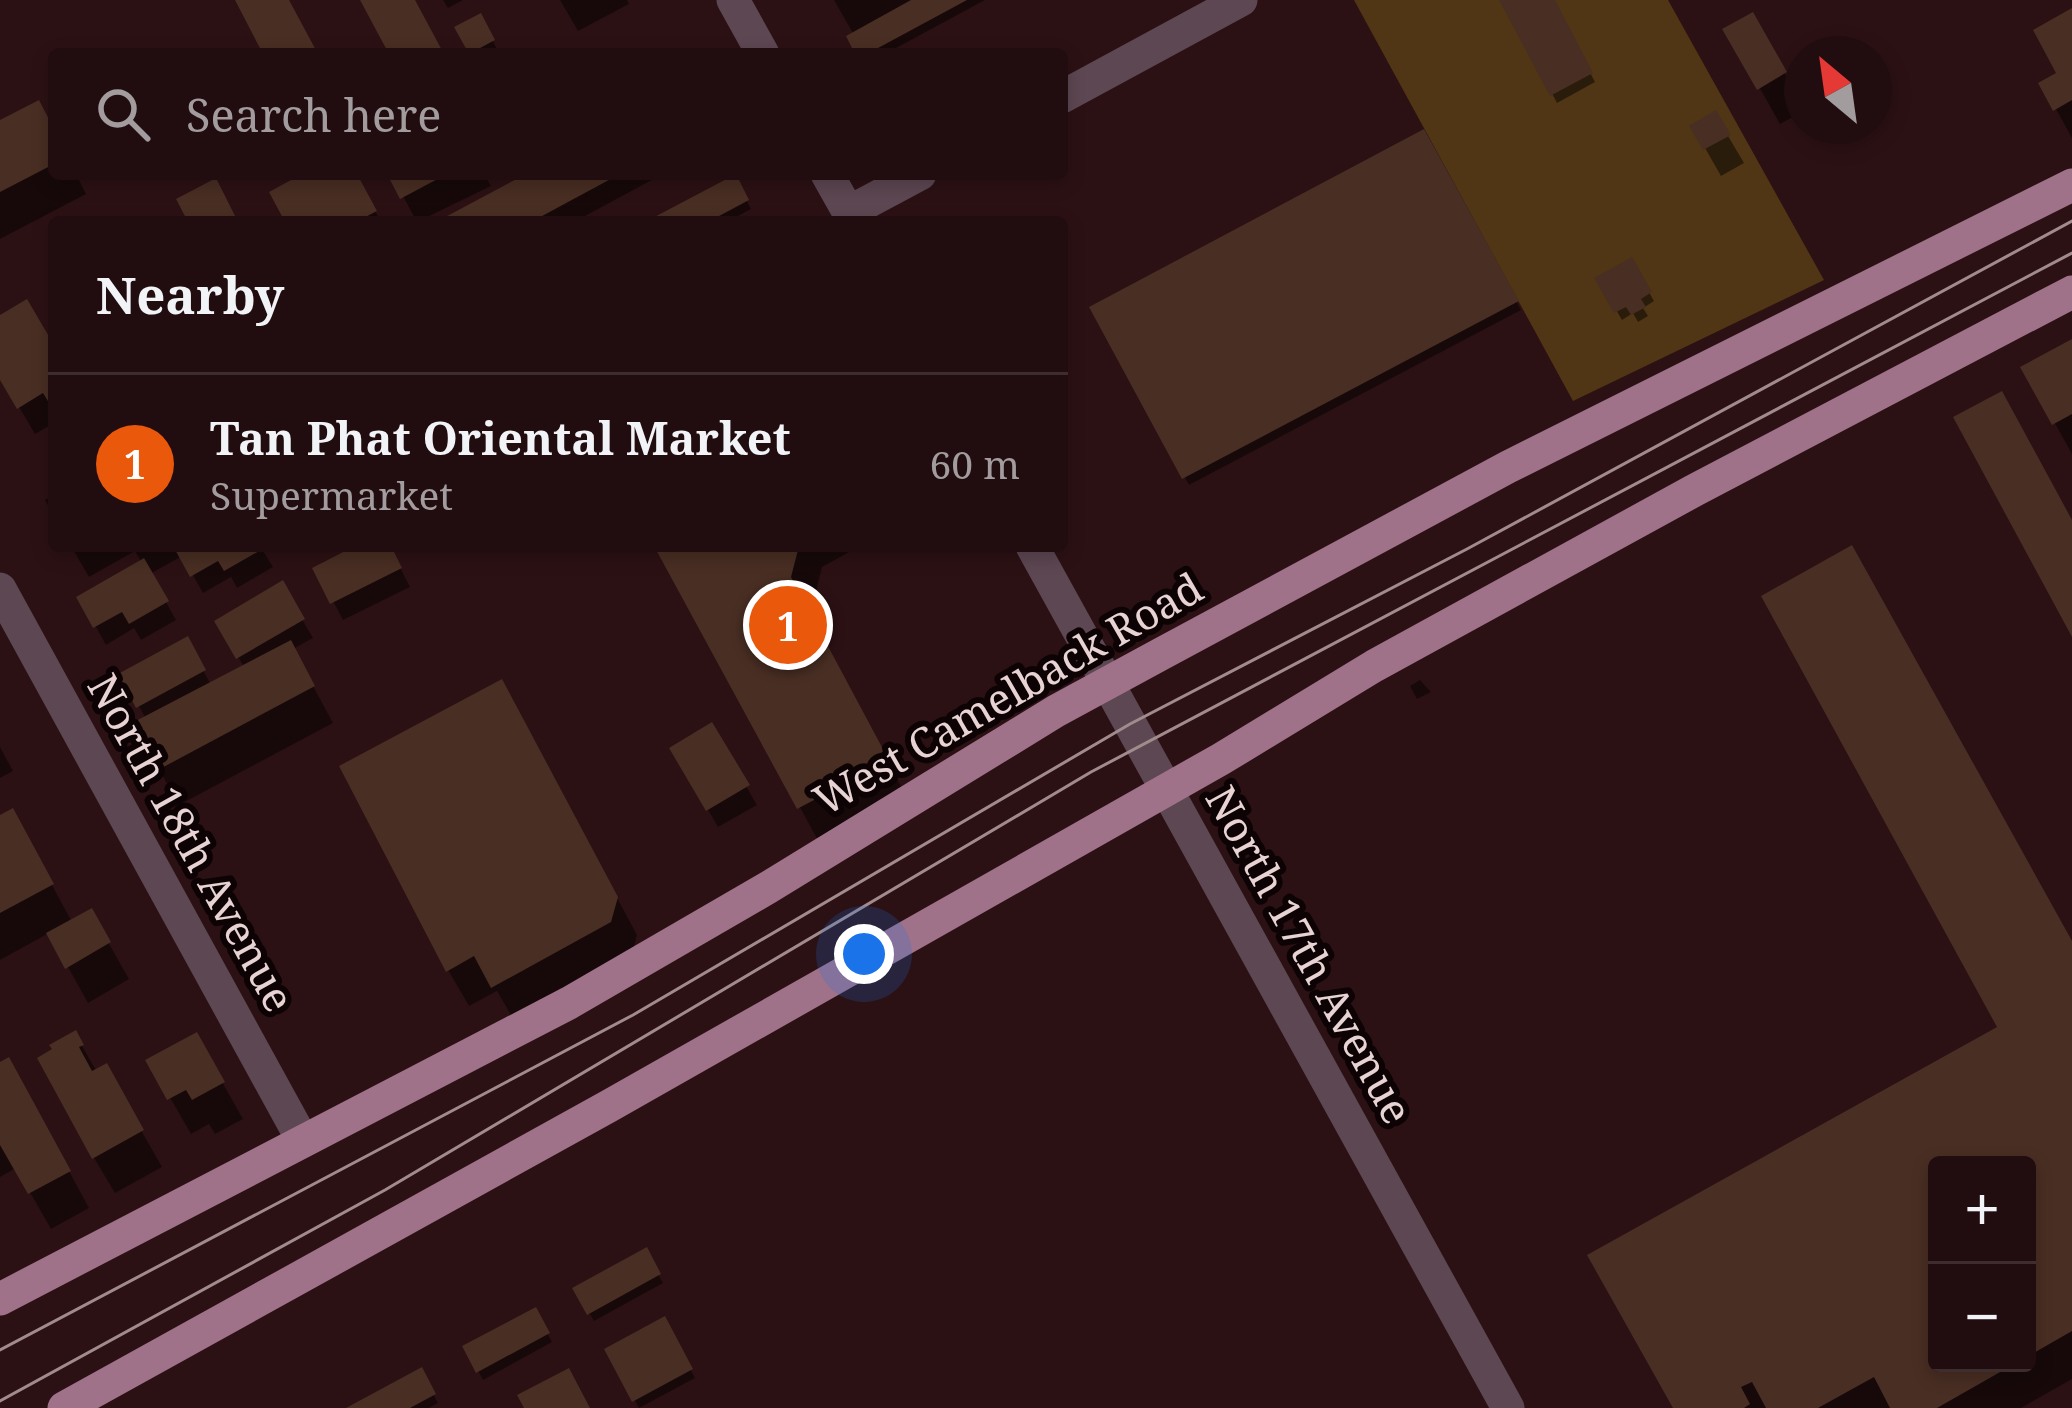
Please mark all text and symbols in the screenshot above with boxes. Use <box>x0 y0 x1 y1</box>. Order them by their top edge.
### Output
north arrow <box>1784 36 1892 144</box>
search box <box>48 48 1068 180</box>
icon: search <box>90 81 156 147</box>
text: Search here <box>186 84 441 145</box>
text: Nearby <box>96 259 284 329</box>
text: Tan Phat Oriental Market <box>210 407 791 468</box>
text: 1 <box>124 437 146 490</box>
text: 60 m <box>929 437 1020 490</box>
text: Supermarket <box>210 468 453 521</box>
street label: West Camelback Road <box>802 558 1212 827</box>
pin: 1 <box>749 580 827 670</box>
street label: North 18th Avenue <box>76 663 309 1021</box>
street label: North 17th Avenue <box>1194 775 1427 1133</box>
your location <box>834 924 894 984</box>
map controls <box>1928 1156 2036 1372</box>
button: + <box>1928 1156 2036 1264</box>
button: − <box>1928 1264 2036 1372</box>

